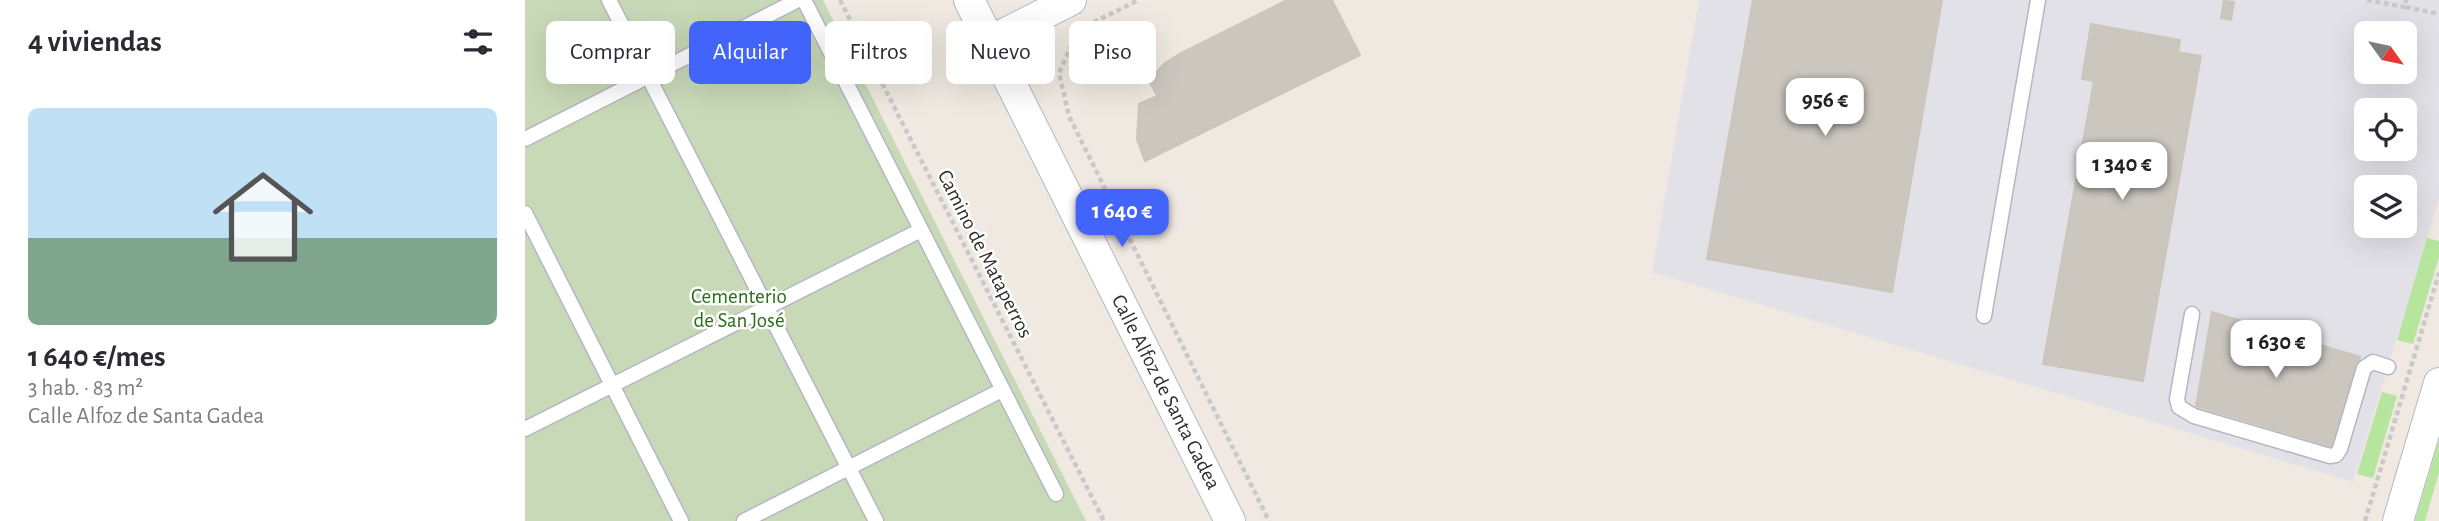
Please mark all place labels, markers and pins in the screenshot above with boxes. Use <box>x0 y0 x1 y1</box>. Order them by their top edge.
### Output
pin: 956 € <box>1776 78 1874 138</box>
pin: 1 340 € <box>2057 142 2187 202</box>
pin: 1 640 € <box>1057 190 1187 249</box>
pin: 1 630 € <box>2211 320 2341 380</box>

